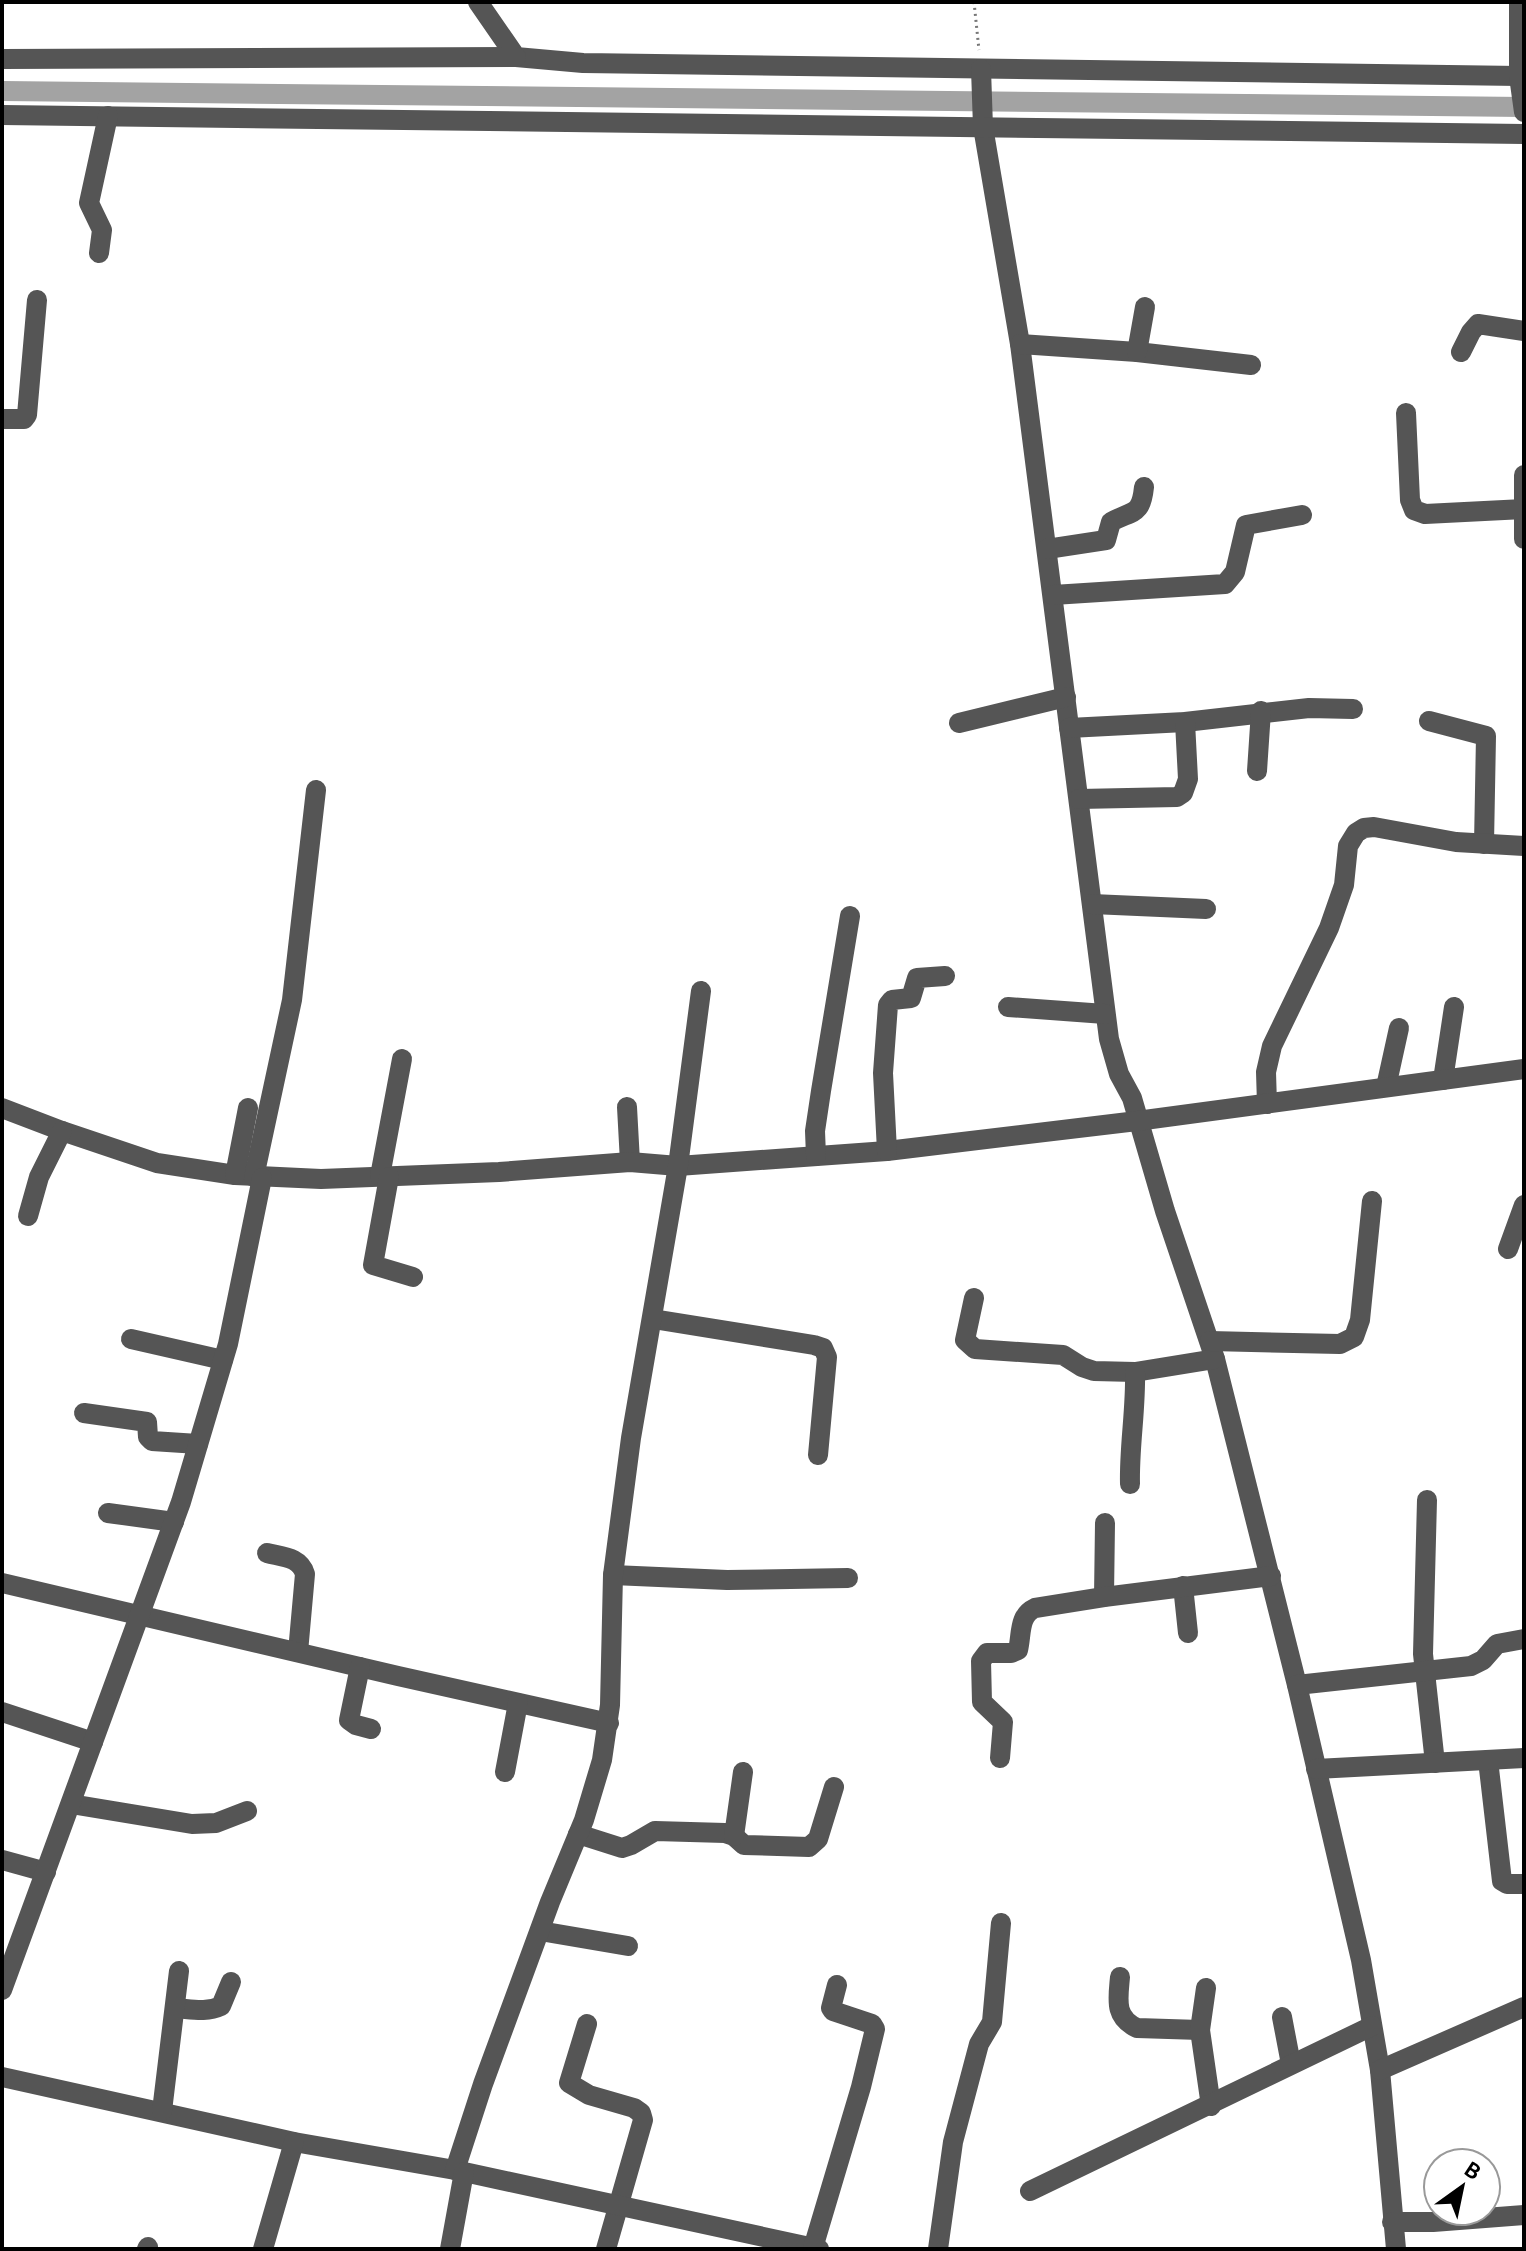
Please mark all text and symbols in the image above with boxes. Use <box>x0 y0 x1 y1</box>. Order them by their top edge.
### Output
north arrow <box>1422 2147 1502 2227</box>
text: B <box>1460 2155 1486 2184</box>

